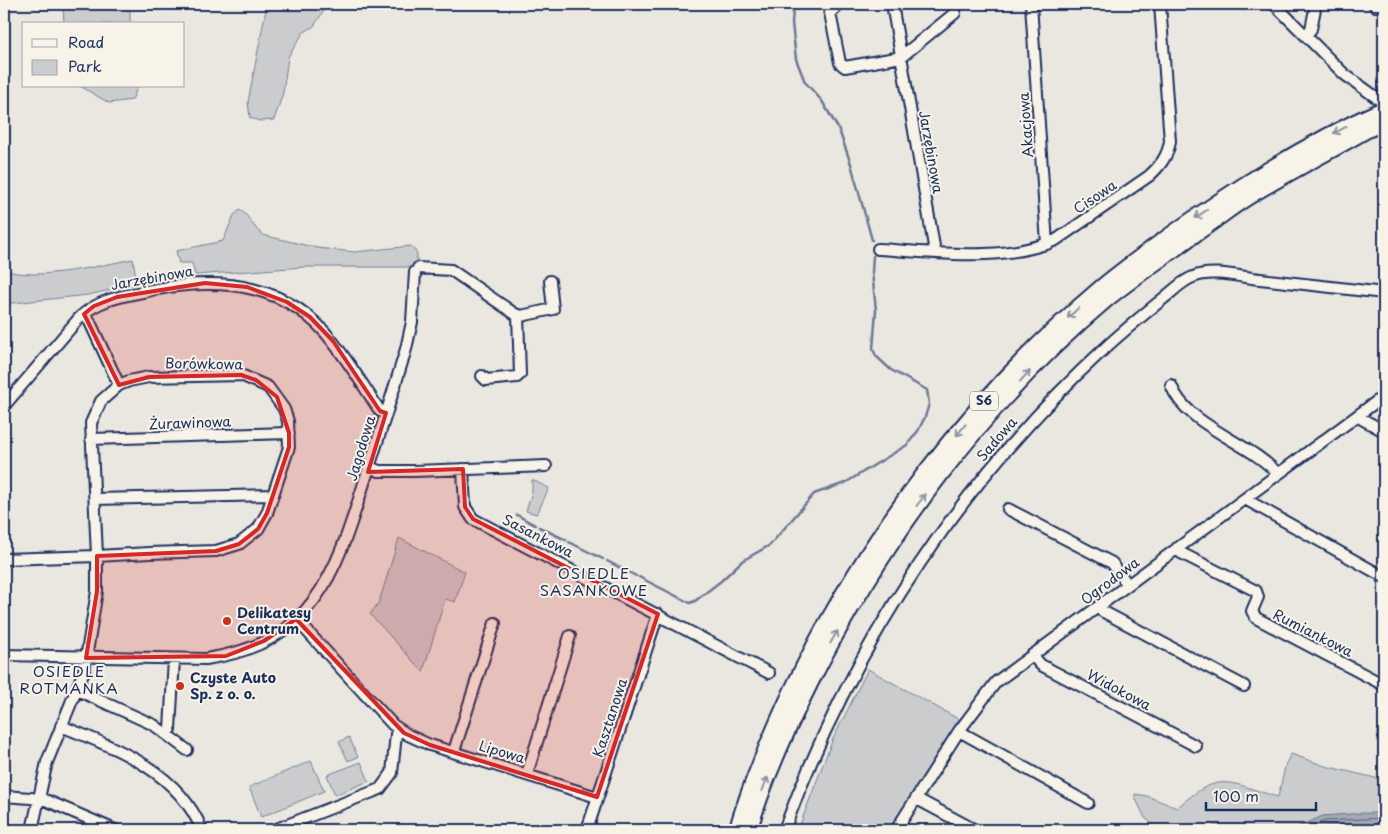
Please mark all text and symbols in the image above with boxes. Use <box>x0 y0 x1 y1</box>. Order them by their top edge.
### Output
legend <box>22 22 185 88</box>
text: Road <box>68 30 104 53</box>
text: Park <box>68 54 102 77</box>
street label: Akacjowa <box>1013 91 1038 158</box>
street label: Jarzębinowa <box>914 109 949 195</box>
one-way arrow <box>1333 125 1348 135</box>
street label: Cisowa <box>1069 174 1121 219</box>
one-way arrow <box>1195 209 1209 219</box>
street label: Jarzębinowa <box>109 260 195 295</box>
one-way arrow <box>1067 307 1080 319</box>
street label: Borówkowa <box>165 352 243 375</box>
one-way arrow <box>1019 370 1031 382</box>
road number: S6 <box>970 392 998 411</box>
street label: Żurawinowa <box>148 411 232 434</box>
street label: Jagodowa <box>341 412 381 483</box>
street label: Sadowa <box>971 412 1022 465</box>
one-way arrow <box>955 423 966 436</box>
one-way arrow <box>916 493 926 507</box>
street label: Sasankowa <box>499 509 578 563</box>
street label: Ogrodowa <box>1076 551 1144 610</box>
district label: OSIEDLE SASANKOWE <box>540 561 648 601</box>
place label: Delikatesy Centrum <box>237 602 311 639</box>
street label: Rumiankowa <box>1270 603 1357 662</box>
marker: Delikatesy Centrum <box>221 615 233 627</box>
one-way arrow <box>829 631 839 645</box>
district label: OSIEDLE ROTMANKA <box>19 659 119 699</box>
street label: Widokowa <box>1083 664 1155 715</box>
place label: Czyste Auto Sp. z o. o. <box>190 667 276 704</box>
street label: Kasztanowa <box>587 675 632 760</box>
marker: Czyste Auto Sp. z o. o. <box>174 680 186 692</box>
street label: Lipowa <box>477 735 528 769</box>
one-way arrow <box>761 777 770 793</box>
scale bar <box>1206 779 1316 811</box>
text: 100 m <box>1213 784 1259 807</box>

